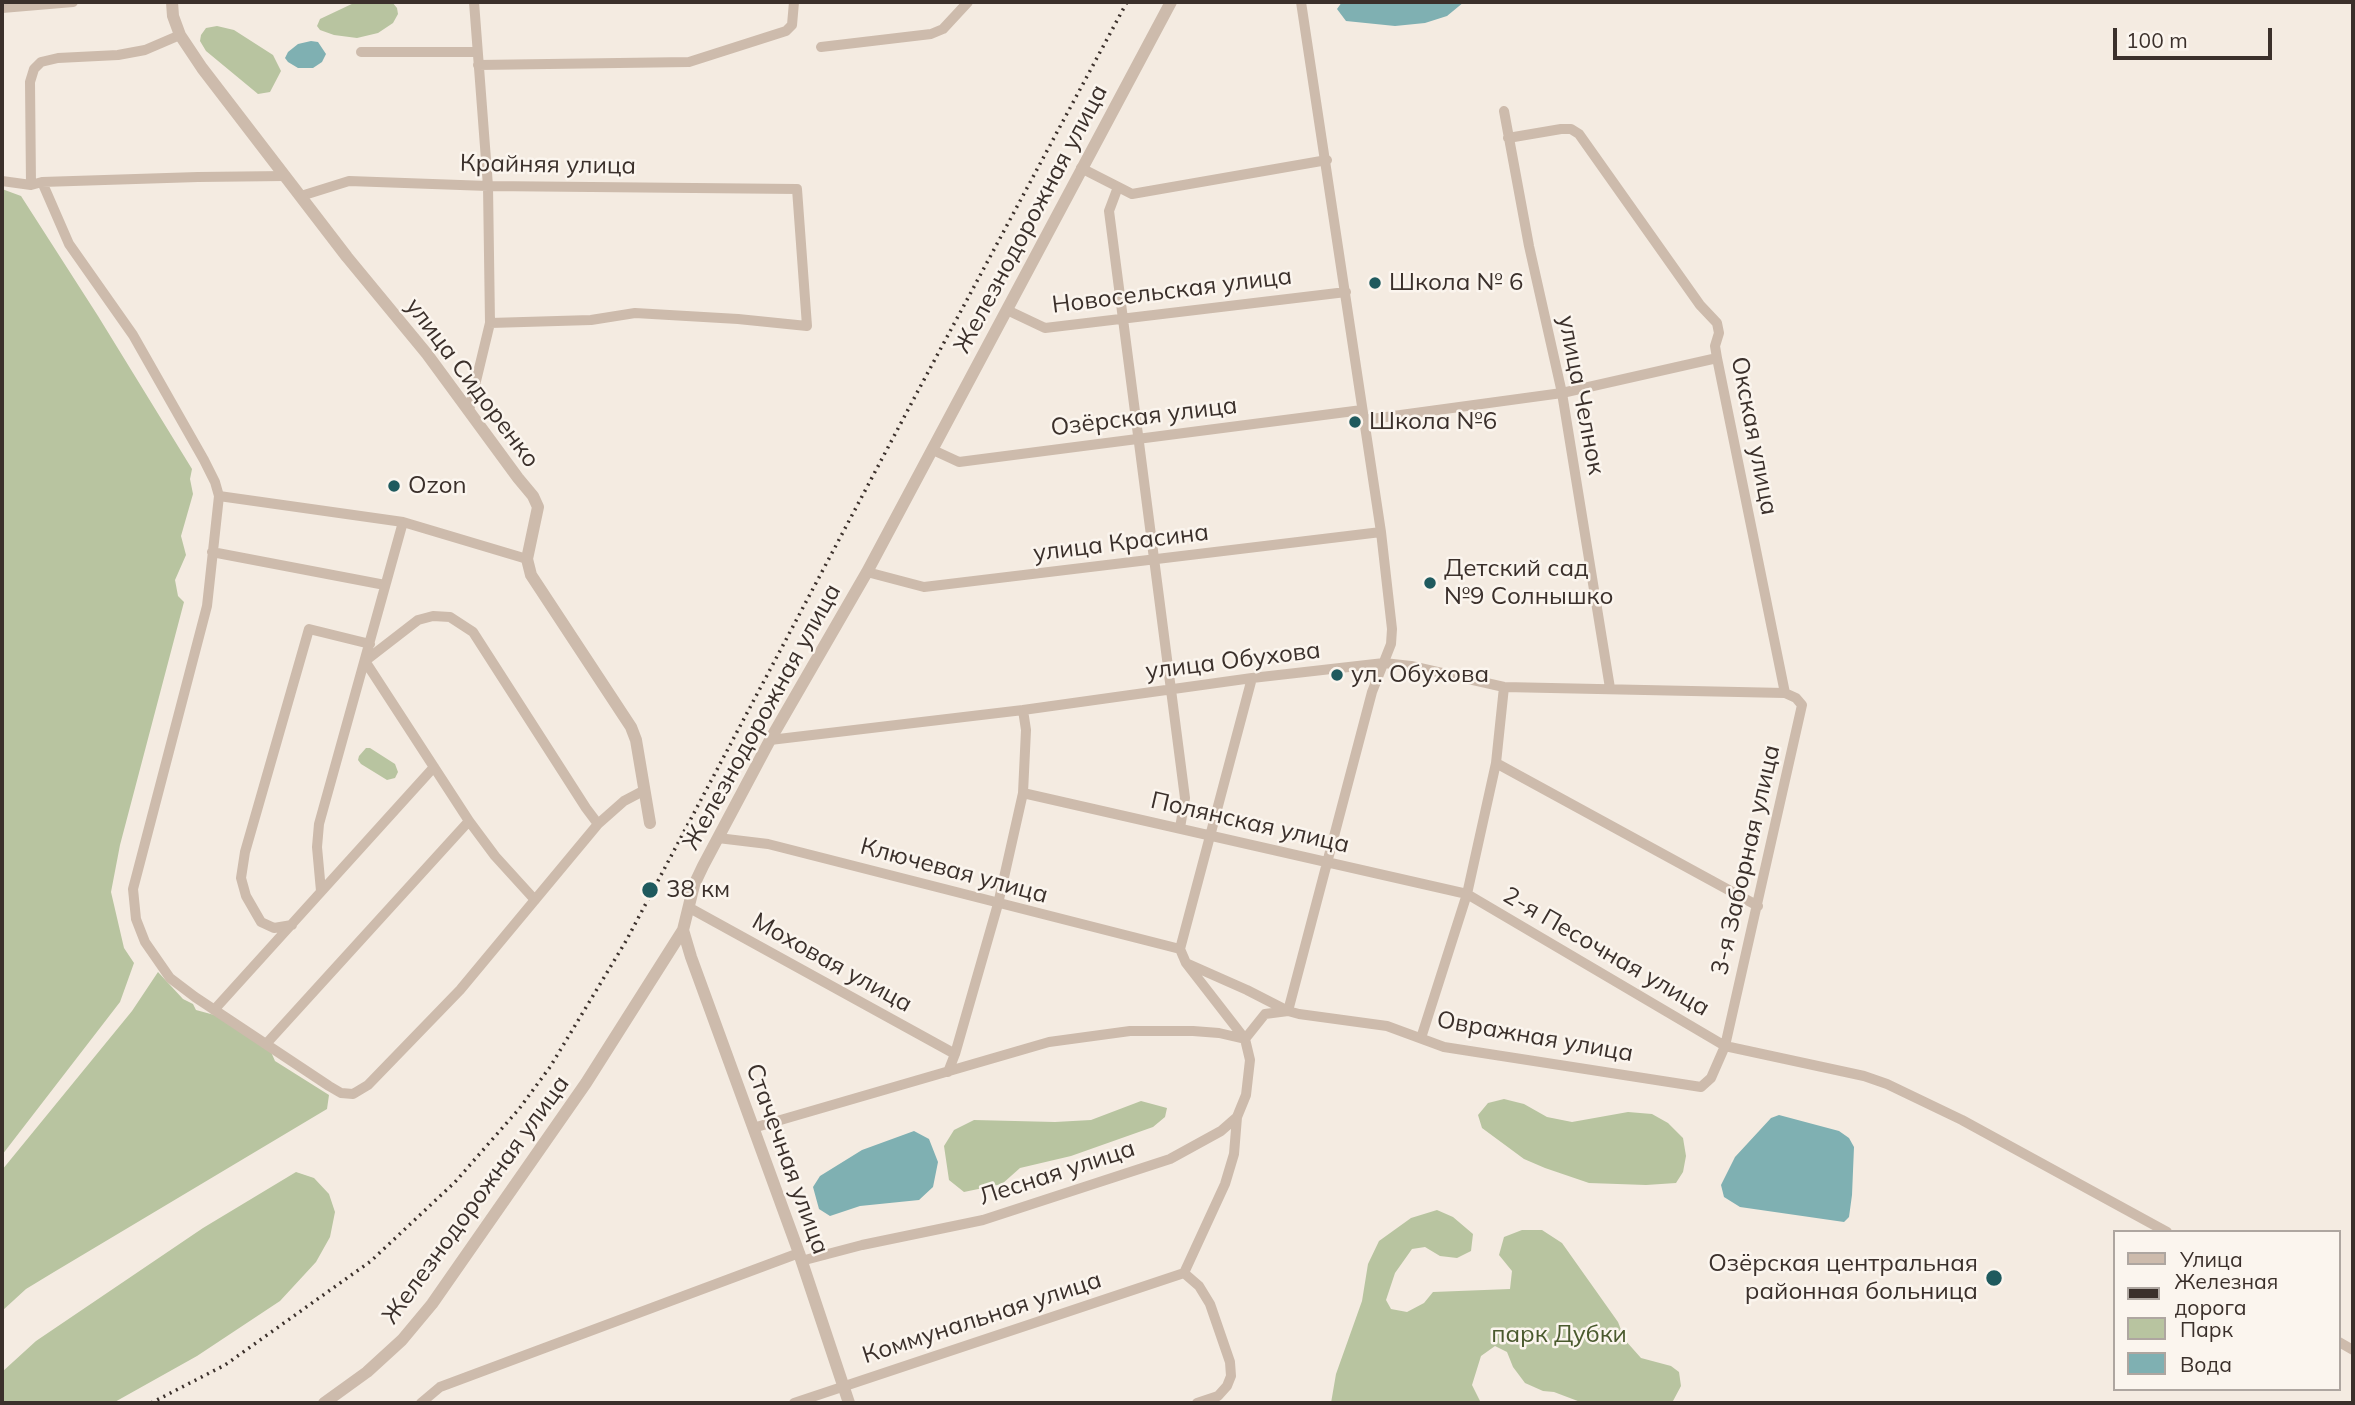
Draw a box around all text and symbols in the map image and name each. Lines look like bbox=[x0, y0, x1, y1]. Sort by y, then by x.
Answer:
scale bar bbox=[2117, 14, 2276, 58]
text: 100 m bbox=[2126, 27, 2188, 53]
street label: Железнодорожная улица bbox=[948, 80, 1114, 358]
street label: Крайняя улица bbox=[460, 149, 636, 181]
street label: Новосельская улица bbox=[1050, 262, 1294, 320]
place label: Школа № 6 bbox=[1389, 269, 1523, 297]
marker: Школа № 6 bbox=[1367, 275, 1383, 291]
street label: улица Сидоренко bbox=[399, 293, 545, 473]
street label: улица Челнок bbox=[1551, 313, 1611, 477]
street label: Окская улица bbox=[1725, 354, 1783, 518]
street label: Озёрская улица bbox=[1049, 391, 1239, 443]
place label: Школа №6 bbox=[1369, 408, 1497, 436]
marker: Школа №6 bbox=[1347, 414, 1363, 430]
place label: Ozon bbox=[408, 472, 467, 500]
marker: Ozon bbox=[386, 478, 402, 494]
street label: улица Красина bbox=[1032, 518, 1210, 568]
place label: Детский сад №9 Солнышко bbox=[1444, 555, 1613, 611]
marker: Детский сад №9 Солнышко bbox=[1422, 575, 1438, 591]
street label: Железнодорожная улица bbox=[677, 579, 847, 855]
street label: улица Обухова bbox=[1144, 636, 1322, 686]
place label: ул. Обухова bbox=[1351, 661, 1489, 689]
marker: ул. Обухова bbox=[1329, 667, 1345, 683]
street label: 3-я Заборная улица bbox=[1705, 742, 1787, 978]
street label: Полянская улица bbox=[1148, 786, 1352, 860]
street label: Ключевая улица bbox=[857, 832, 1051, 910]
place label: 38 км bbox=[666, 876, 730, 904]
marker: 38 км bbox=[640, 880, 660, 900]
street label: 2-я Песочная улица bbox=[1498, 881, 1714, 1023]
street label: Моховая улица bbox=[747, 907, 917, 1019]
street label: Овражная улица bbox=[1435, 1006, 1635, 1068]
street label: Стачечная улица bbox=[739, 1060, 835, 1258]
street label: Железнодорожная улица bbox=[376, 1070, 576, 1330]
street label: Лесная улица bbox=[975, 1134, 1139, 1212]
legend bbox=[2114, 1230, 2341, 1391]
text: Улица bbox=[2180, 1246, 2243, 1272]
place label: Озёрская центральная районная больница bbox=[1708, 1250, 1978, 1306]
street label: Коммунальная улица bbox=[859, 1266, 1105, 1370]
marker: Озёрская центральная районная больница bbox=[1984, 1268, 2004, 1288]
text: Железная дорога bbox=[2174, 1268, 2278, 1320]
text: Парк bbox=[2180, 1316, 2233, 1342]
park label: парк Дубки bbox=[1491, 1321, 1627, 1349]
text: Вода bbox=[2180, 1351, 2232, 1377]

